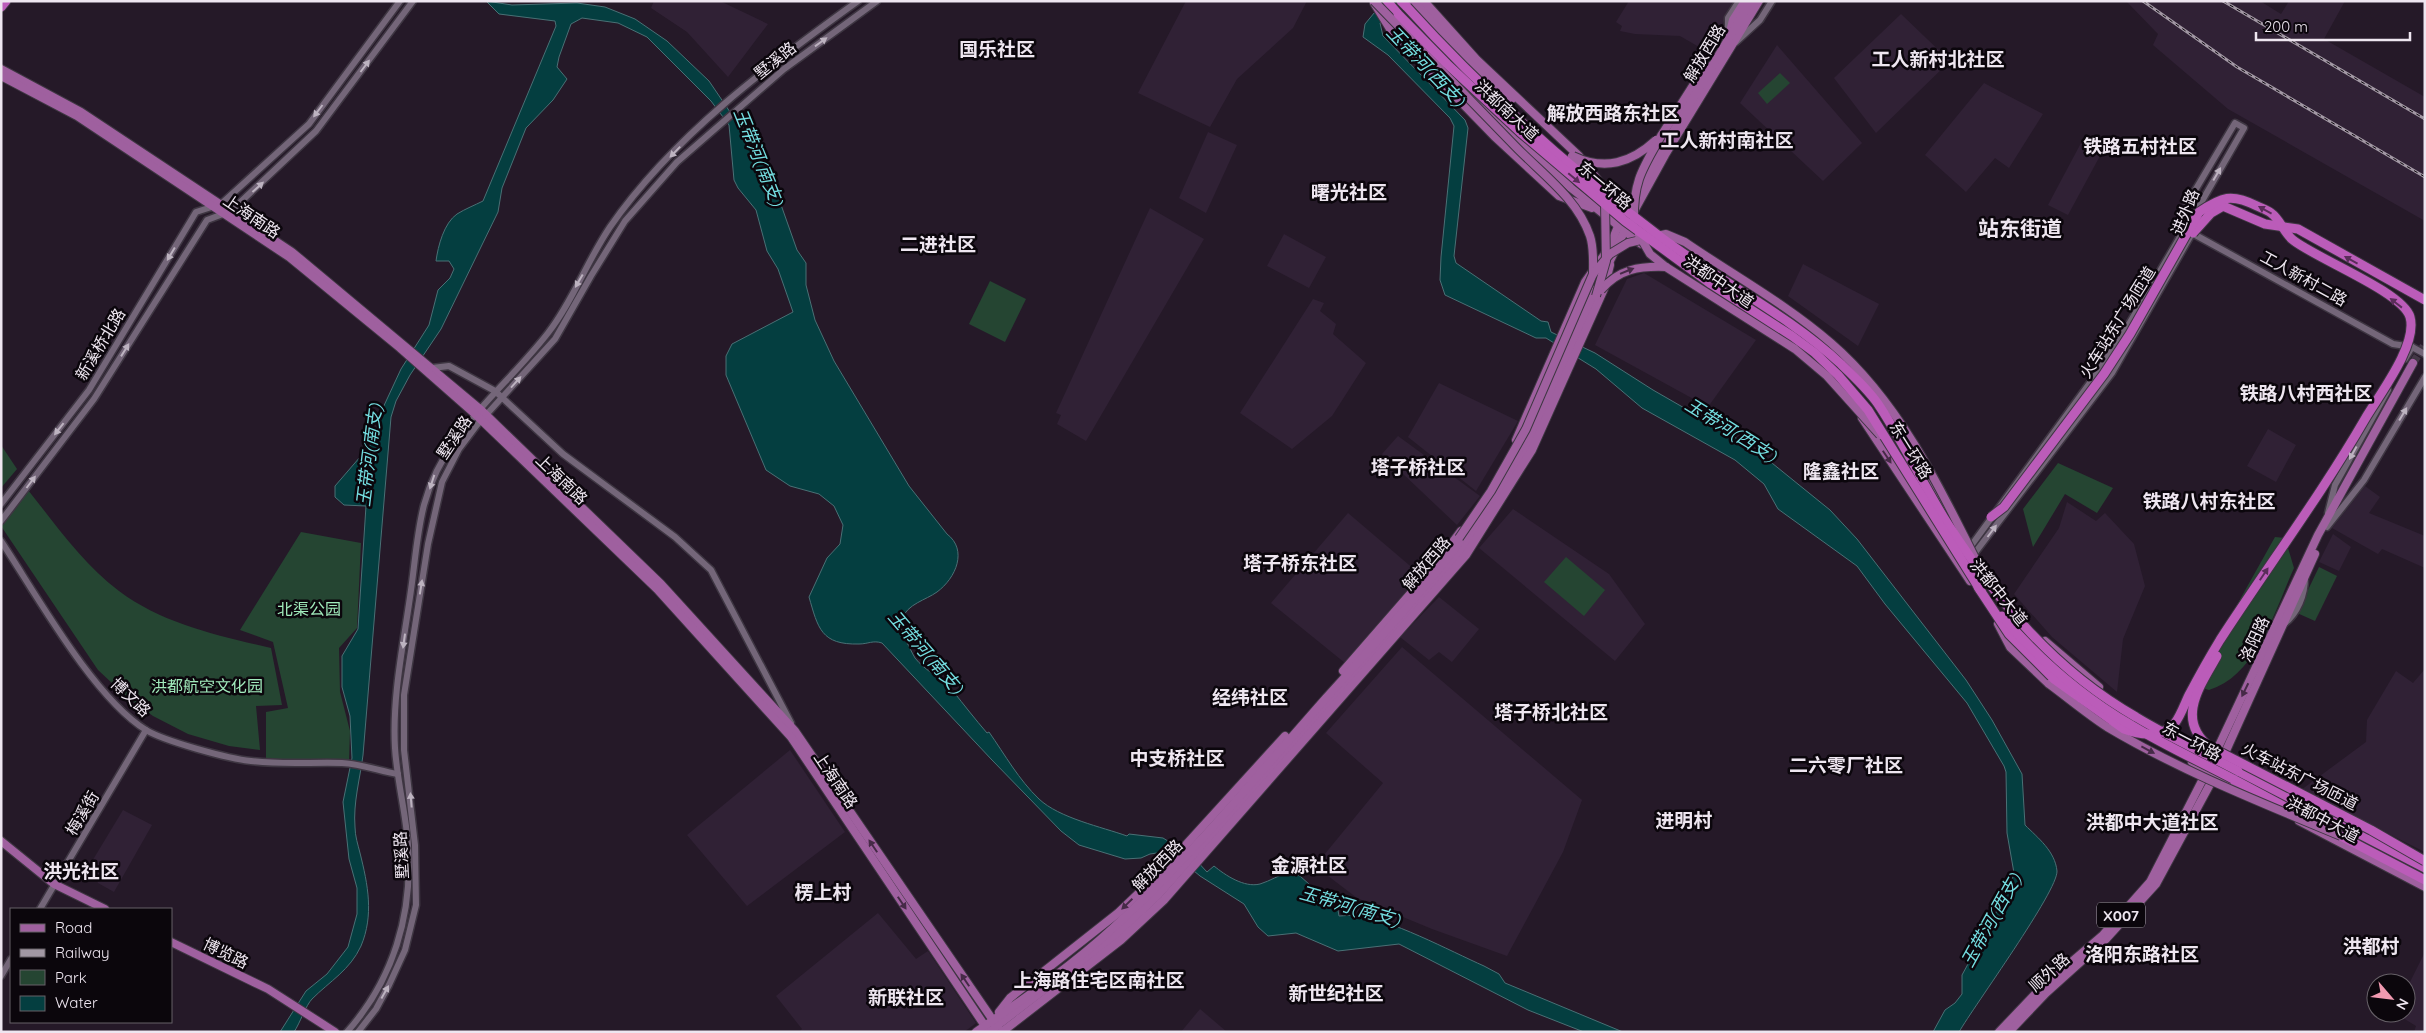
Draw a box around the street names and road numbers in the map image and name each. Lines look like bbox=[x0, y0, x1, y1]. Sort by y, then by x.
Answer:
street label: 解放西路 bbox=[1679, 20, 1729, 86]
street label: 墅溪路 bbox=[750, 37, 800, 83]
street label: 洪都南大道 bbox=[1471, 75, 1543, 145]
street label: 东一环路 bbox=[1574, 157, 1636, 213]
street label: 进外路 bbox=[2167, 186, 2203, 238]
street label: 上海南路 bbox=[220, 190, 284, 242]
street label: 工人新村二路 bbox=[2257, 246, 2351, 310]
street label: 洪都中大道 bbox=[1680, 250, 1758, 312]
street label: 火车站东广场匝道 bbox=[2075, 262, 2159, 382]
street label: 新溪桥北路 bbox=[71, 305, 129, 383]
street label: 墅溪路 bbox=[432, 412, 476, 462]
street label: 东一环路 bbox=[1886, 418, 1936, 482]
street label: 上海南路 bbox=[532, 450, 592, 508]
street label: 解放西路 bbox=[1398, 532, 1454, 594]
street label: 洪都中大道 bbox=[1966, 555, 2032, 629]
street label: 洛阳路 bbox=[2235, 613, 2273, 665]
street label: 博文路 bbox=[107, 673, 155, 721]
street label: 东一环路 bbox=[2159, 717, 2225, 765]
street label: 火车站东广场匝道 bbox=[2238, 738, 2362, 814]
street label: 上海南路 bbox=[810, 748, 862, 812]
street label: 梅溪街 bbox=[61, 787, 103, 839]
street label: 洪都中大道 bbox=[2283, 791, 2363, 847]
street label: 墅溪路 bbox=[390, 831, 412, 879]
street label: 解放西路 bbox=[1128, 835, 1186, 895]
road number: X007 bbox=[2097, 902, 2145, 928]
street label: 博览路 bbox=[200, 933, 252, 973]
street label: 顺外路 bbox=[2024, 949, 2074, 995]

